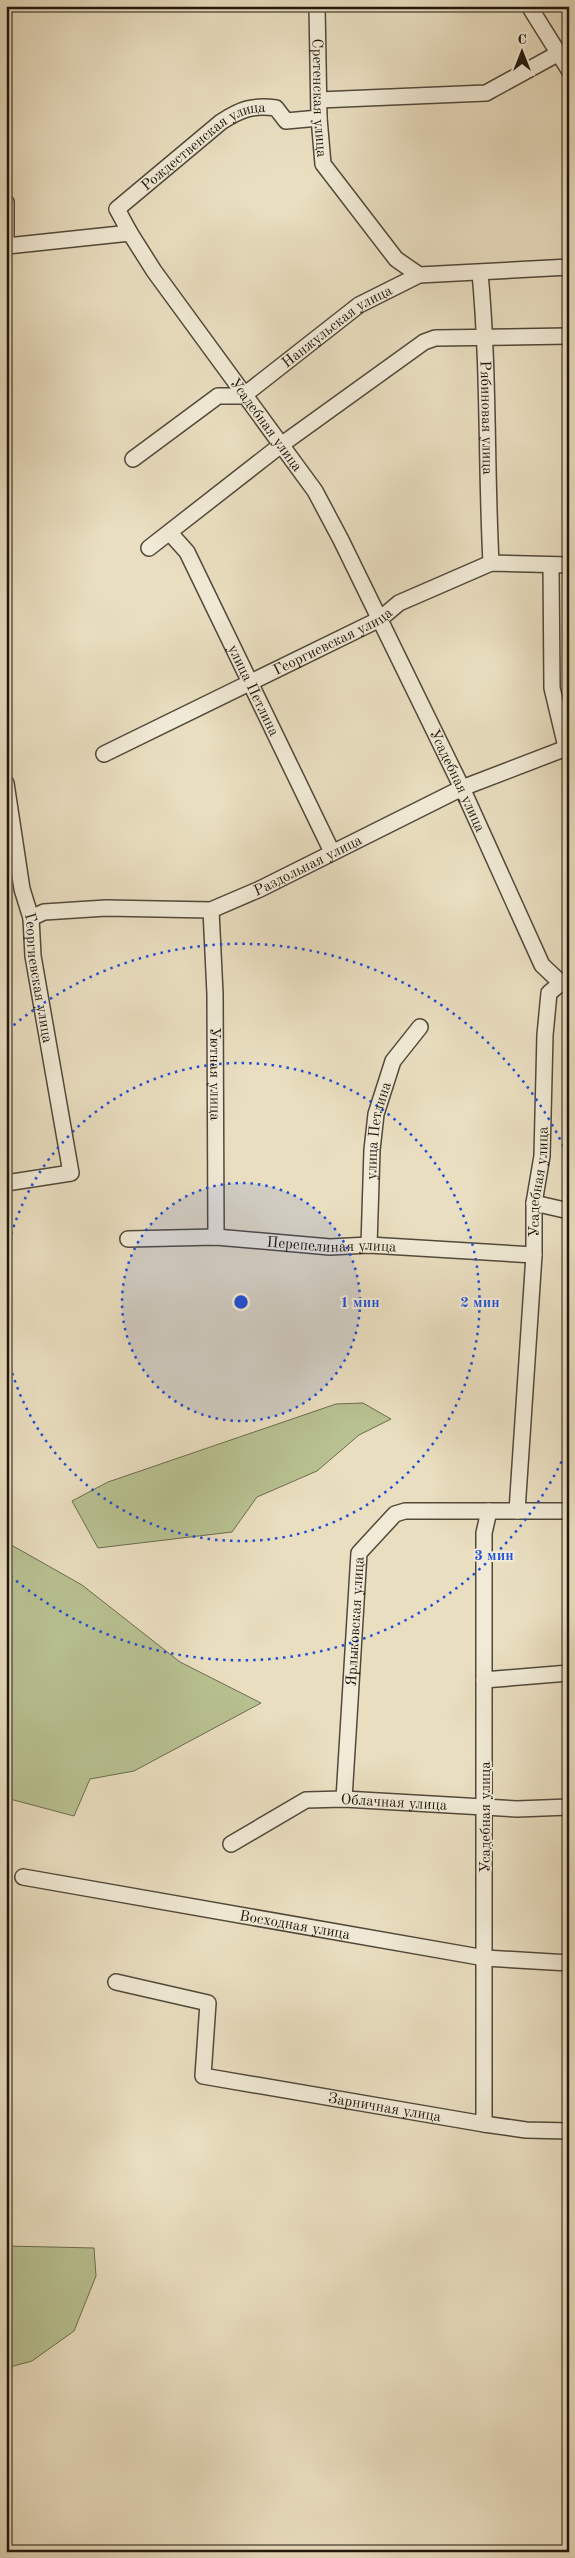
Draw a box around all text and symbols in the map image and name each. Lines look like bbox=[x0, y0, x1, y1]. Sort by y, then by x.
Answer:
north arrow bbox=[498, 28, 548, 78]
text: С bbox=[517, 33, 527, 47]
street label: Сретенская улица bbox=[309, 38, 328, 159]
street label: Рождественская улица bbox=[139, 101, 266, 194]
street label: Нанжульская улица bbox=[280, 283, 395, 371]
street label: Рябиновая улица bbox=[476, 360, 494, 476]
street label: Усадебная улица bbox=[226, 376, 305, 475]
street label: Георгиевская улица bbox=[271, 605, 397, 679]
street label: улица Петлина bbox=[224, 643, 281, 739]
street label: Усадебная улица bbox=[426, 728, 487, 835]
street label: Раздольная улица bbox=[252, 833, 365, 900]
street label: Георгиевская улица bbox=[21, 911, 54, 1045]
street label: Уютная улица bbox=[206, 1027, 222, 1121]
street label: улица Петлина bbox=[365, 1080, 395, 1180]
street label: Усадебная улица bbox=[528, 1126, 552, 1237]
street label: Перепелиная улица bbox=[266, 1235, 398, 1256]
centre of rings bbox=[232, 1293, 250, 1311]
text: 1 мин bbox=[340, 1296, 380, 1311]
text: 2 мин bbox=[460, 1296, 500, 1311]
text: 3 мин bbox=[474, 1549, 514, 1564]
street label: Ярлыковская улица bbox=[345, 1556, 368, 1687]
street label: Усадебная улица bbox=[479, 1761, 494, 1873]
street label: Облачная улица bbox=[340, 1793, 448, 1814]
street label: Восходная улица bbox=[238, 1909, 352, 1943]
street label: Зарничная улица bbox=[327, 2092, 443, 2126]

